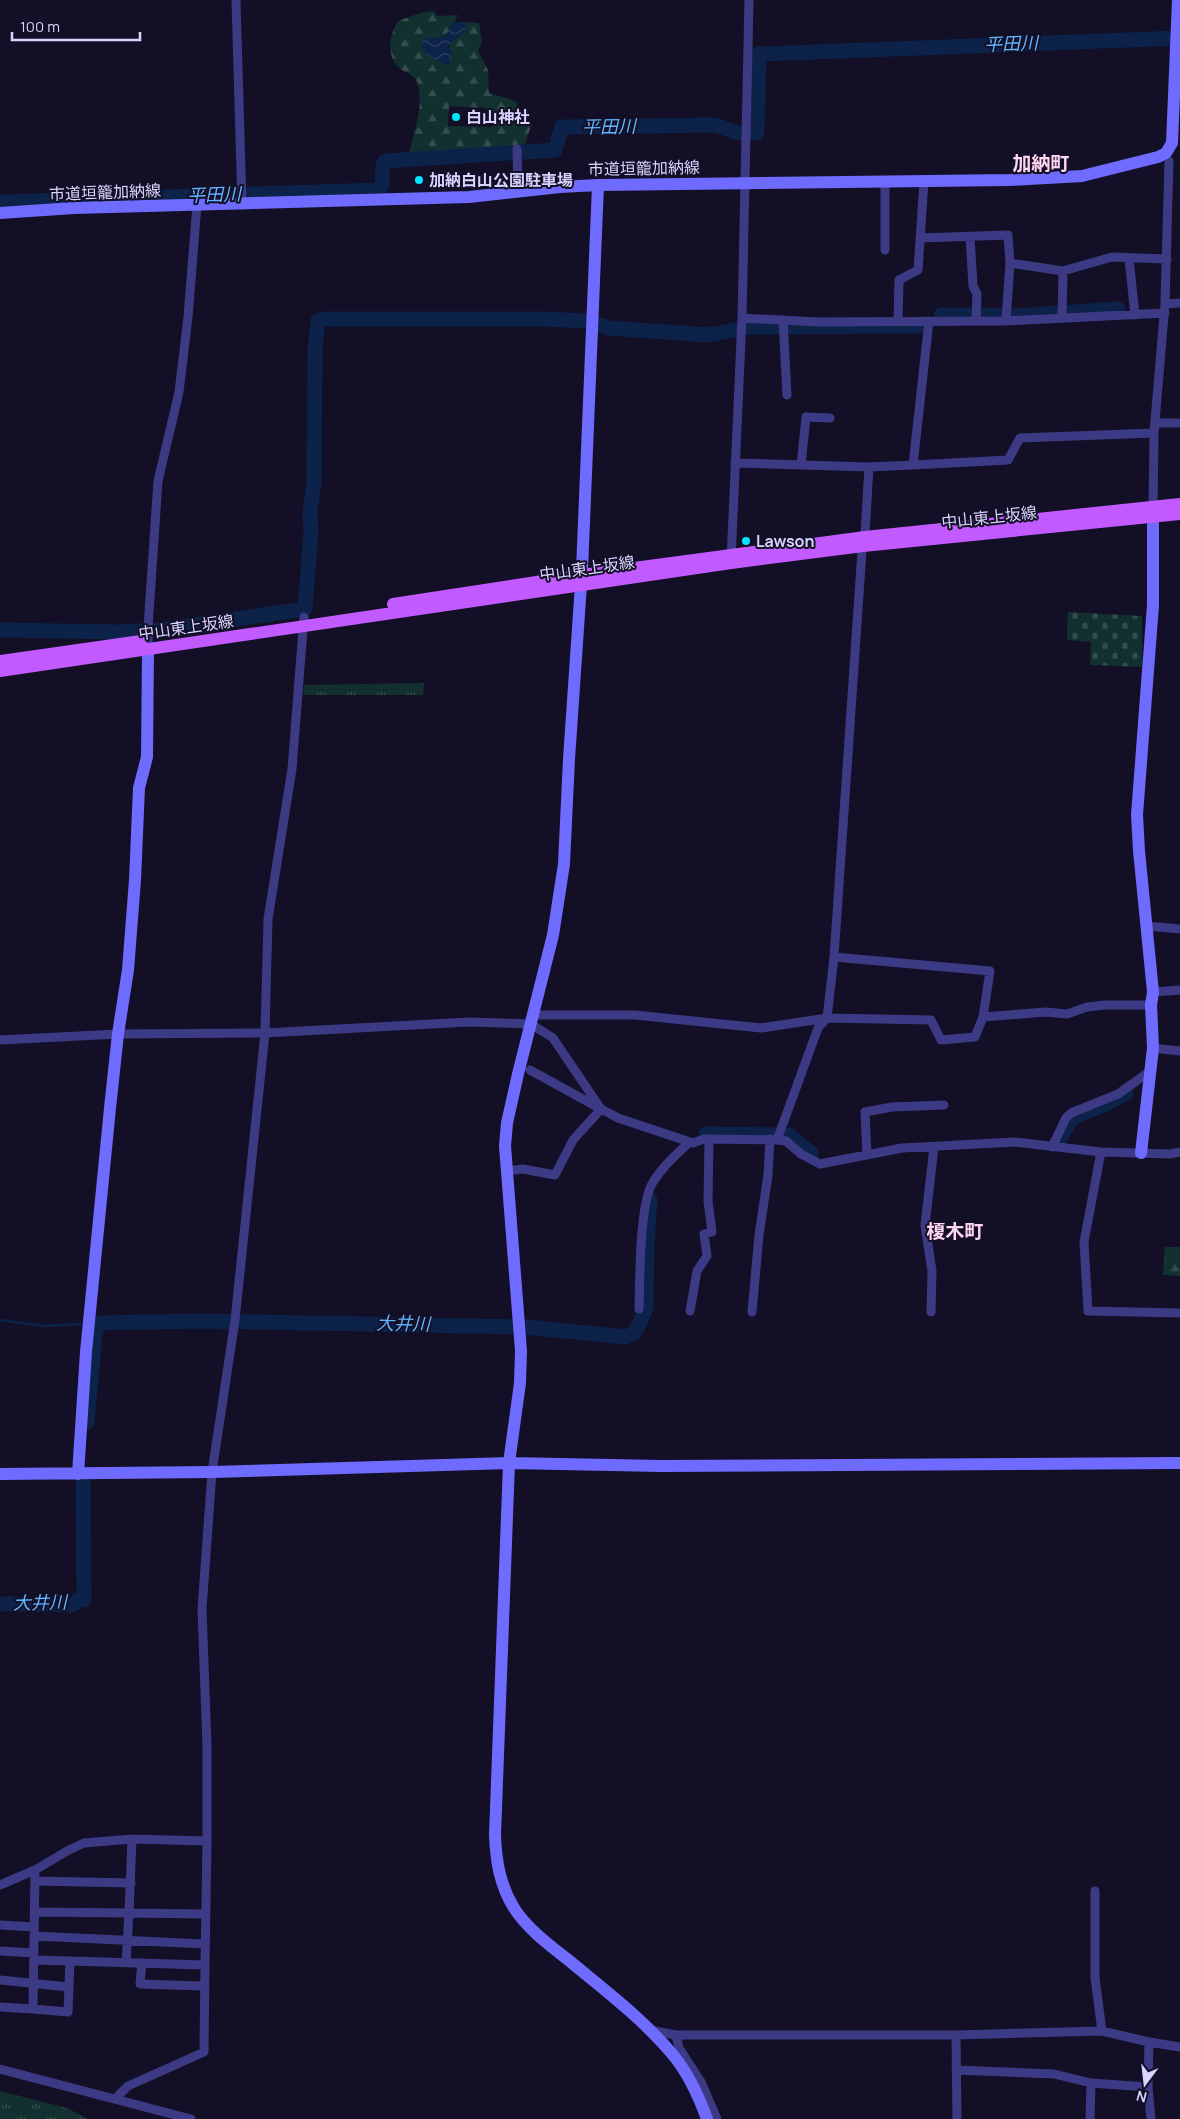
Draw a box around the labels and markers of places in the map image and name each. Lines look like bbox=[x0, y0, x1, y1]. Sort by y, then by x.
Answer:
place label: 白山神社 bbox=[466, 106, 530, 128]
marker: 白山神社 bbox=[450, 111, 462, 123]
place label: 加納白山公園駐車場 bbox=[429, 169, 573, 191]
marker: 加納白山公園駐車場 bbox=[413, 174, 425, 186]
place label: Lawson bbox=[756, 530, 815, 552]
marker: Lawson bbox=[740, 535, 752, 547]

